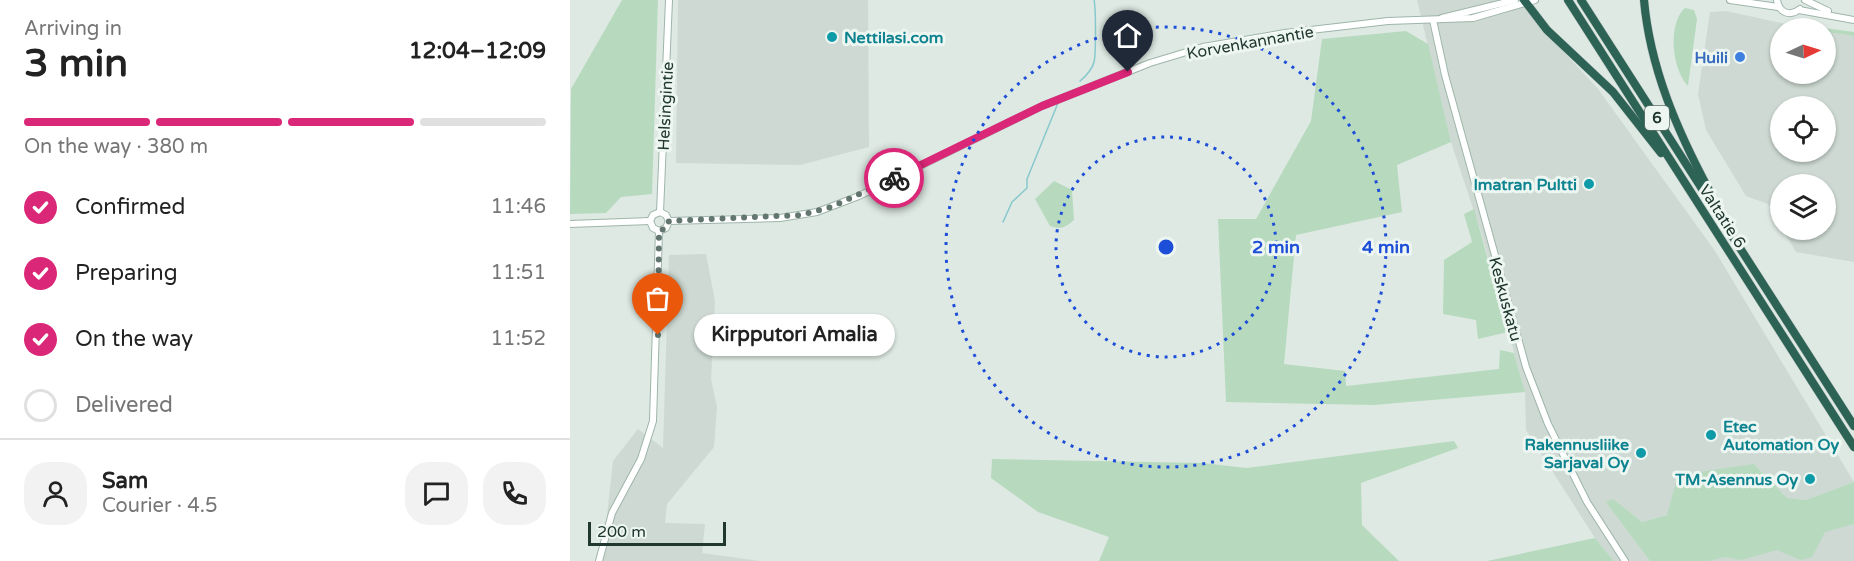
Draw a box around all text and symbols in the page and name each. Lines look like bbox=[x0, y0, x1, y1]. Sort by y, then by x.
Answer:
pin bbox=[1102, 10, 1153, 72]
text: Arriving in bbox=[24, 17, 122, 41]
north arrow bbox=[1770, 18, 1836, 84]
map controls bbox=[1770, 18, 1836, 240]
icon: home bbox=[1111, 19, 1144, 52]
street label: Korvenkannantie bbox=[1185, 22, 1315, 64]
place label: Nettilasi.com bbox=[844, 28, 943, 48]
marker: Nettilasi.com bbox=[825, 30, 839, 44]
text: 12:04–12:09 bbox=[409, 38, 546, 64]
text: 3 min bbox=[24, 40, 128, 87]
place label: Huili bbox=[1694, 48, 1728, 68]
marker: Huili bbox=[1733, 50, 1747, 64]
street label: Helsingintie bbox=[654, 61, 678, 151]
button: locate bbox=[1770, 96, 1836, 162]
road number: 6 bbox=[1645, 106, 1669, 130]
text: On the way · 380 m bbox=[24, 135, 208, 159]
courier bbox=[864, 148, 924, 208]
icon: bike bbox=[878, 162, 911, 195]
button: layers bbox=[1770, 174, 1836, 240]
place label: Imatran Pultti bbox=[1473, 175, 1577, 195]
marker: Imatran Pultti bbox=[1582, 177, 1596, 191]
street label: Valtatie 6 bbox=[1694, 181, 1750, 252]
icon: check bbox=[24, 191, 57, 224]
text: Confirmed bbox=[75, 194, 185, 220]
text: 11:46 bbox=[491, 195, 546, 219]
text: 2 min bbox=[1252, 236, 1300, 258]
text: 4 min bbox=[1362, 236, 1410, 258]
centre of rings bbox=[1156, 237, 1176, 257]
street label: Keskuskatu bbox=[1484, 255, 1526, 344]
icon: check bbox=[24, 257, 57, 290]
text: Preparing bbox=[75, 260, 178, 286]
text: 11:51 bbox=[491, 261, 546, 285]
pin bbox=[632, 273, 683, 335]
icon: bag bbox=[641, 282, 674, 315]
callout: Kirpputori Amalia bbox=[694, 314, 895, 356]
icon: check bbox=[24, 323, 57, 356]
text: Kirpputori Amalia bbox=[711, 323, 878, 347]
text: On the way bbox=[75, 326, 193, 352]
text: 11:52 bbox=[491, 327, 546, 351]
text: Delivered bbox=[75, 392, 173, 418]
place label: Etec Automation Oy bbox=[1723, 417, 1839, 455]
marker: Etec Automation Oy bbox=[1704, 428, 1718, 442]
place label: Rakennusliike Sarjaval Oy bbox=[1525, 435, 1629, 473]
marker: Rakennusliike Sarjaval Oy bbox=[1634, 446, 1648, 460]
button: person bbox=[24, 462, 87, 525]
button: chat bbox=[405, 462, 468, 525]
button: phone bbox=[483, 462, 546, 525]
text: Sam bbox=[102, 468, 148, 494]
place label: TM-Asennus Oy bbox=[1674, 470, 1798, 490]
marker: TM-Asennus Oy bbox=[1803, 472, 1817, 486]
text: Courier · 4.5 bbox=[102, 494, 217, 518]
scale bar bbox=[588, 519, 726, 546]
text: 200 m bbox=[597, 522, 646, 542]

